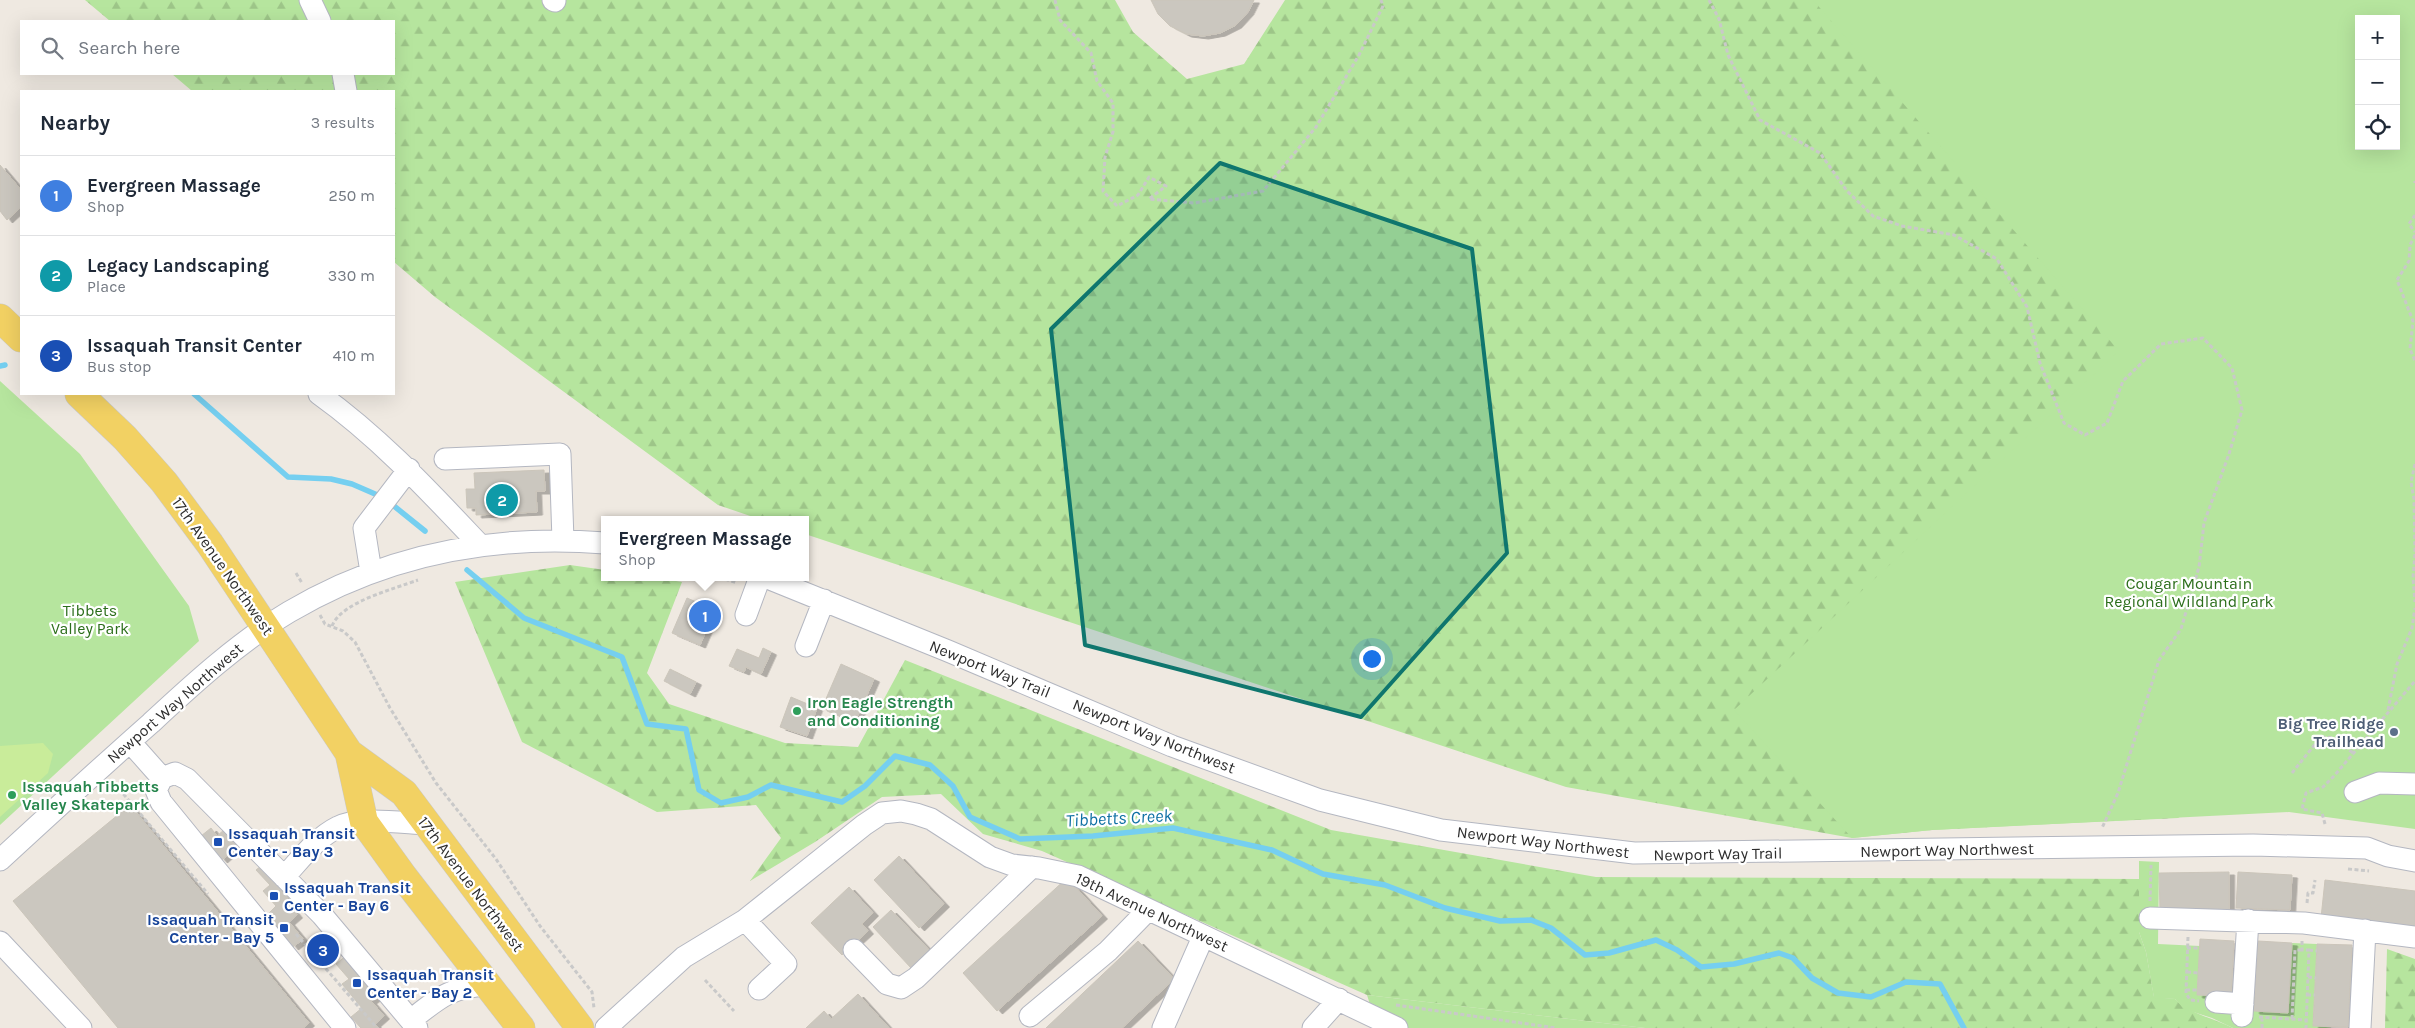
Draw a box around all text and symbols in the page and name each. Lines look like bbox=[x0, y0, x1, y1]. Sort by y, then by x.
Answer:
map controls bbox=[2355, 15, 2400, 150]
button: + bbox=[2355, 15, 2400, 60]
search box bbox=[20, 20, 395, 75]
icon: search bbox=[38, 34, 66, 62]
text: Search here bbox=[78, 37, 180, 59]
button: − bbox=[2355, 60, 2400, 105]
button: locate bbox=[2355, 105, 2400, 150]
text: Nearby bbox=[40, 111, 110, 135]
text: 3 results bbox=[311, 113, 375, 132]
text: Evergreen Massage bbox=[87, 175, 261, 197]
text: 1 bbox=[53, 186, 59, 205]
text: 250 m bbox=[328, 186, 375, 205]
text: Shop bbox=[87, 197, 124, 216]
text: Legacy Landscaping bbox=[87, 255, 269, 277]
text: 2 bbox=[51, 266, 61, 285]
text: 330 m bbox=[328, 266, 375, 285]
text: Place bbox=[87, 277, 126, 296]
text: Issaquah Transit Center bbox=[87, 335, 302, 357]
text: 3 bbox=[51, 346, 61, 365]
text: 410 m bbox=[333, 346, 375, 365]
text: Bus stop bbox=[87, 357, 151, 376]
pin: 2 bbox=[486, 481, 518, 519]
street label: 17th Avenue Northwest bbox=[168, 493, 278, 639]
popup bbox=[601, 516, 809, 581]
text: Evergreen Massage bbox=[618, 528, 792, 550]
text: Shop bbox=[618, 550, 656, 569]
park label: Cougar Mountain Regional Wildland Park bbox=[2104, 574, 2274, 611]
pin: 1 bbox=[689, 597, 721, 635]
park label: Tibbets Valley Park bbox=[51, 601, 129, 638]
street label: Newport Way Trail bbox=[927, 636, 1053, 702]
street label: Newport Way Northwest bbox=[103, 639, 247, 767]
your location bbox=[1359, 646, 1385, 672]
place label: Iron Eagle Strength and Conditioning bbox=[807, 693, 954, 730]
street label: Newport Way Northwest bbox=[1070, 695, 1238, 777]
marker: Iron Eagle Strength and Conditioning bbox=[791, 705, 803, 717]
place label: Big Tree Ridge Trailhead bbox=[2277, 714, 2384, 751]
marker: Big Tree Ridge Trailhead bbox=[2388, 726, 2400, 738]
place label: Issaquah Tibbetts Valley Skatepark bbox=[22, 777, 159, 814]
marker: Issaquah Tibbetts Valley Skatepark bbox=[6, 789, 18, 801]
water label: Tibbetts Creek bbox=[1065, 804, 1174, 832]
street label: 17th Avenue Northwest bbox=[414, 813, 528, 955]
street label: Newport Way Northwest bbox=[1456, 822, 1630, 862]
place label: Issaquah Transit Center - Bay 3 bbox=[228, 824, 355, 861]
marker: Issaquah Transit Center - Bay 3 bbox=[212, 836, 224, 848]
street label: Newport Way Northwest bbox=[1860, 839, 2034, 861]
street label: Newport Way Trail bbox=[1653, 843, 1783, 865]
street label: 19th Avenue Northwest bbox=[1073, 868, 1231, 956]
place label: Issaquah Transit Center - Bay 6 bbox=[284, 878, 411, 915]
marker: Issaquah Transit Center - Bay 6 bbox=[268, 890, 280, 902]
place label: Issaquah Transit Center - Bay 5 bbox=[147, 910, 274, 947]
marker: Issaquah Transit Center - Bay 5 bbox=[278, 922, 290, 934]
pin: 3 bbox=[307, 931, 339, 969]
place label: Issaquah Transit Center - Bay 2 bbox=[367, 965, 494, 1002]
marker: Issaquah Transit Center - Bay 2 bbox=[351, 977, 363, 989]

